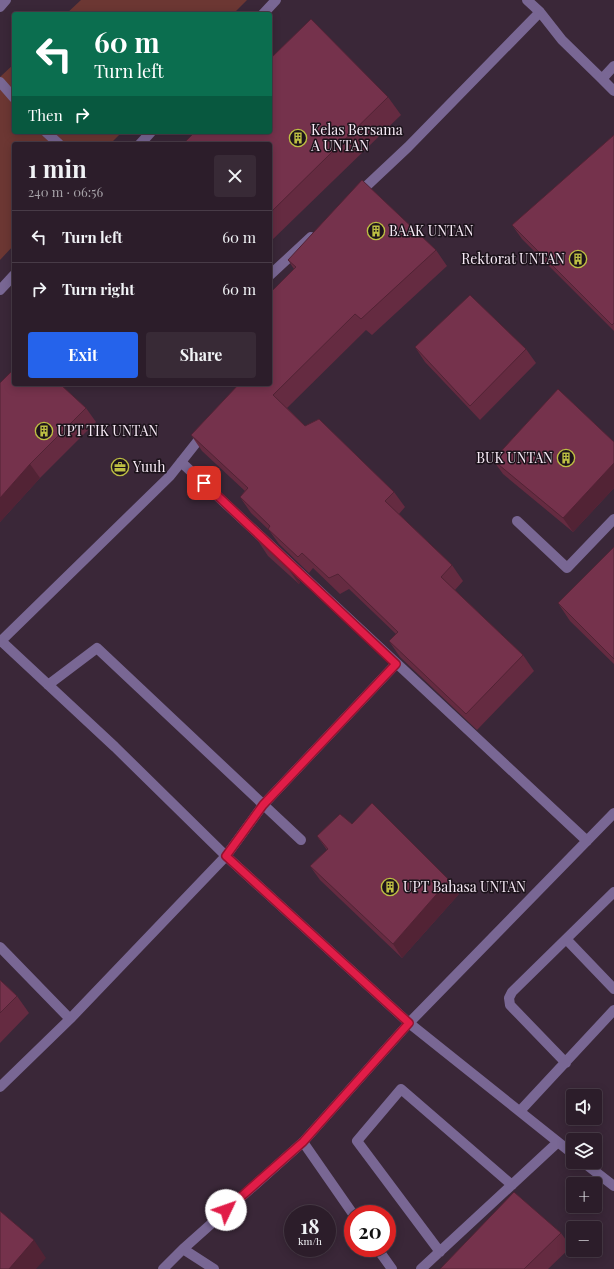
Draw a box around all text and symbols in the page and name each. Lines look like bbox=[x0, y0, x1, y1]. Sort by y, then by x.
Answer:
text: 60 m bbox=[94, 23, 160, 60]
icon: left bbox=[28, 28, 80, 80]
text: Turn left bbox=[94, 59, 164, 83]
icon: right bbox=[71, 104, 93, 126]
text: Then bbox=[28, 105, 63, 125]
place label: Kelas Bersama A UNTAN bbox=[310, 120, 403, 155]
building icon: Kelas Bersama A UNTAN bbox=[288, 128, 308, 148]
text: 1 min bbox=[28, 152, 87, 184]
button: close bbox=[214, 155, 256, 197]
text: 240 m · 06:56 bbox=[28, 183, 103, 200]
building icon: BAAK UNTAN bbox=[366, 221, 386, 241]
place label: BAAK UNTAN bbox=[389, 221, 474, 240]
icon: left bbox=[28, 226, 50, 248]
text: Turn left bbox=[62, 227, 123, 247]
text: 60 m bbox=[222, 227, 256, 247]
place label: Rektorat UNTAN bbox=[461, 249, 565, 268]
building icon: Rektorat UNTAN bbox=[568, 249, 588, 269]
icon: right bbox=[28, 278, 50, 300]
text: Turn right bbox=[62, 279, 135, 299]
text: 60 m bbox=[222, 279, 256, 299]
button: Exit bbox=[28, 332, 138, 378]
button: Share bbox=[146, 332, 256, 378]
building icon: UPT TIK UNTAN bbox=[34, 421, 54, 441]
place label: UPT TIK UNTAN bbox=[57, 421, 158, 440]
place label: BUK UNTAN bbox=[476, 448, 553, 467]
building icon: BUK UNTAN bbox=[556, 448, 576, 468]
office icon: Yuuh bbox=[110, 457, 130, 477]
place label: Yuuh bbox=[132, 457, 166, 476]
pin bbox=[187, 466, 221, 500]
icon: arrive bbox=[193, 472, 215, 494]
building icon: UPT Bahasa UNTAN bbox=[380, 877, 400, 897]
place label: UPT Bahasa UNTAN bbox=[403, 877, 526, 896]
map controls bbox=[566, 1089, 602, 1257]
button: sound bbox=[566, 1089, 602, 1125]
button: layers bbox=[566, 1133, 602, 1169]
button: + bbox=[566, 1177, 602, 1213]
position arrow bbox=[205, 1189, 247, 1231]
speed limit sign: 20 bbox=[344, 1205, 396, 1257]
text: 18 bbox=[301, 1212, 319, 1239]
button: − bbox=[566, 1221, 602, 1257]
text: km/h bbox=[298, 1234, 322, 1248]

